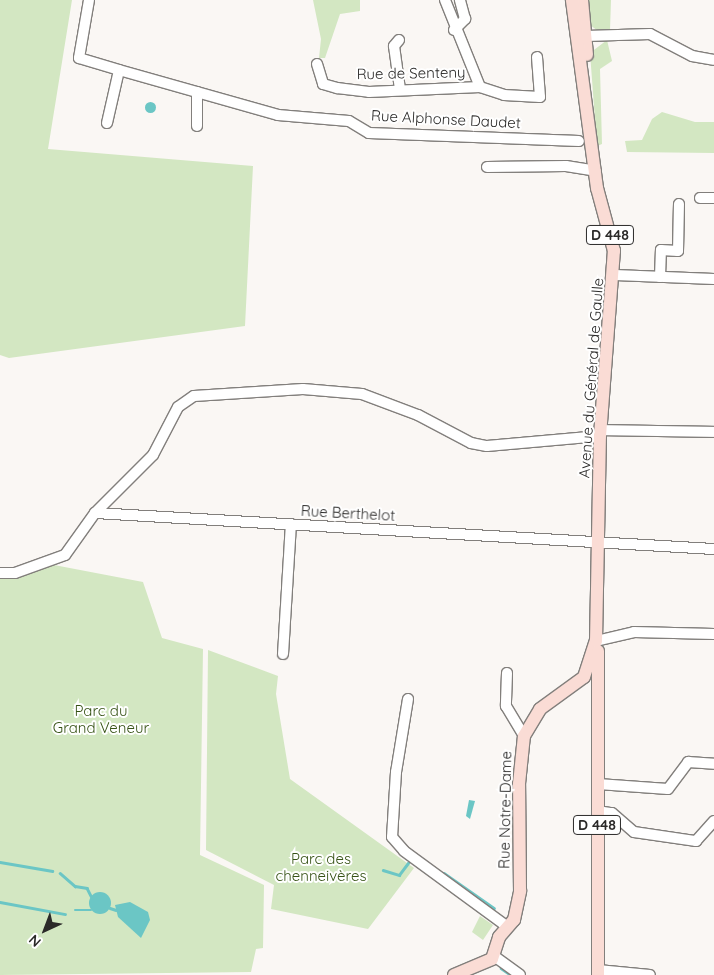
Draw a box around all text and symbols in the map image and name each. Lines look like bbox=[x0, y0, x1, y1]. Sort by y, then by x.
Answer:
street label: Rue de Senteny bbox=[356, 63, 466, 83]
street label: Rue Alphonse Daudet bbox=[371, 106, 521, 132]
road number: D 448 bbox=[585, 224, 635, 246]
street label: Avenue du Général de Gaulle bbox=[575, 277, 607, 479]
street label: Rue Berthelot bbox=[300, 502, 396, 524]
park label: Parc du Grand Veneur bbox=[53, 701, 149, 736]
street label: Rue Notre-Dame bbox=[495, 751, 515, 869]
road number: D 448 bbox=[572, 814, 622, 836]
park label: Parc des chenneivères bbox=[275, 849, 367, 884]
north arrow bbox=[20, 905, 70, 955]
text: N bbox=[25, 931, 45, 951]

